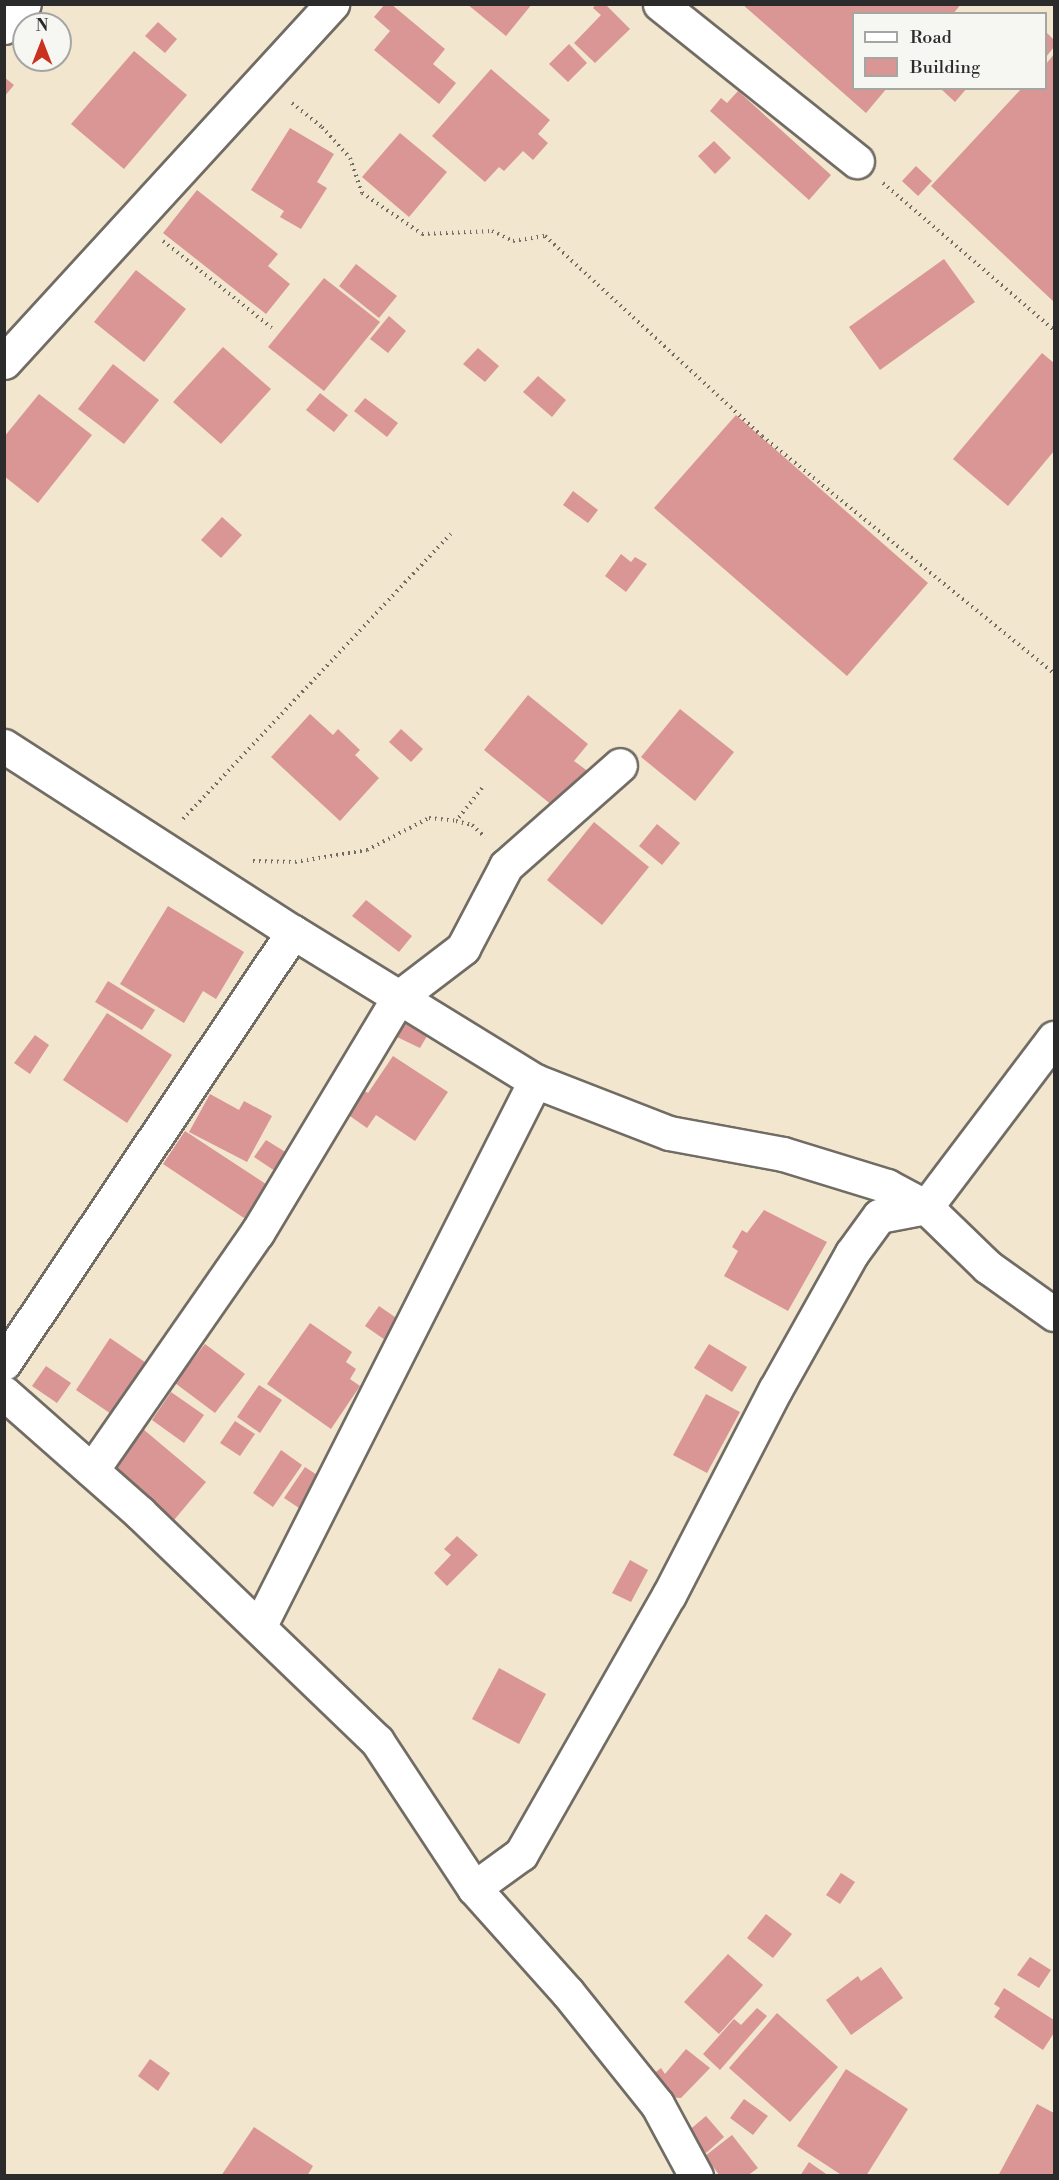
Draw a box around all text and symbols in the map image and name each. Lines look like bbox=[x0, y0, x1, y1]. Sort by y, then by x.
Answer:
north arrow bbox=[12, 12, 72, 72]
legend bbox=[852, 12, 1047, 90]
text: N bbox=[36, 16, 48, 36]
text: Road bbox=[910, 26, 952, 49]
text: Building bbox=[910, 56, 980, 79]

